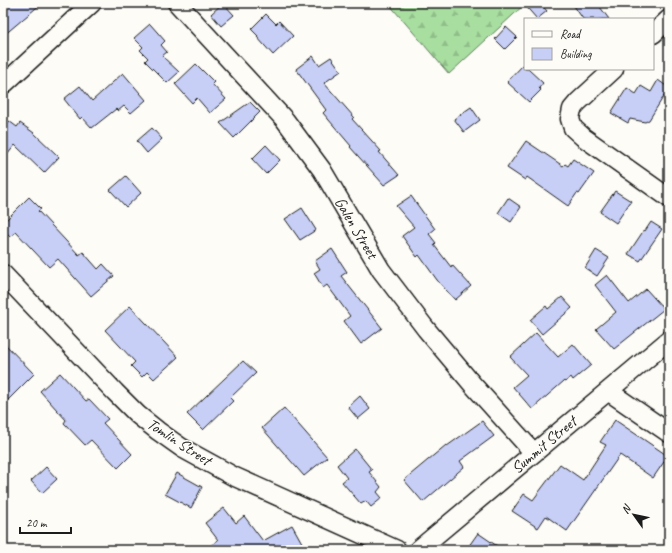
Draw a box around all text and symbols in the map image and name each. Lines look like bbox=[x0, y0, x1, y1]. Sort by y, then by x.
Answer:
legend bbox=[524, 18, 654, 70]
text: Road bbox=[560, 26, 582, 42]
text: Building bbox=[560, 46, 592, 62]
street label: Galen Street bbox=[330, 194, 383, 264]
street label: Summit Street bbox=[507, 410, 583, 478]
street label: Tomlin Street bbox=[143, 414, 217, 471]
north arrow bbox=[614, 495, 654, 535]
text: N bbox=[618, 501, 635, 516]
scale bar bbox=[20, 509, 71, 535]
text: 20 m bbox=[26, 515, 48, 531]

